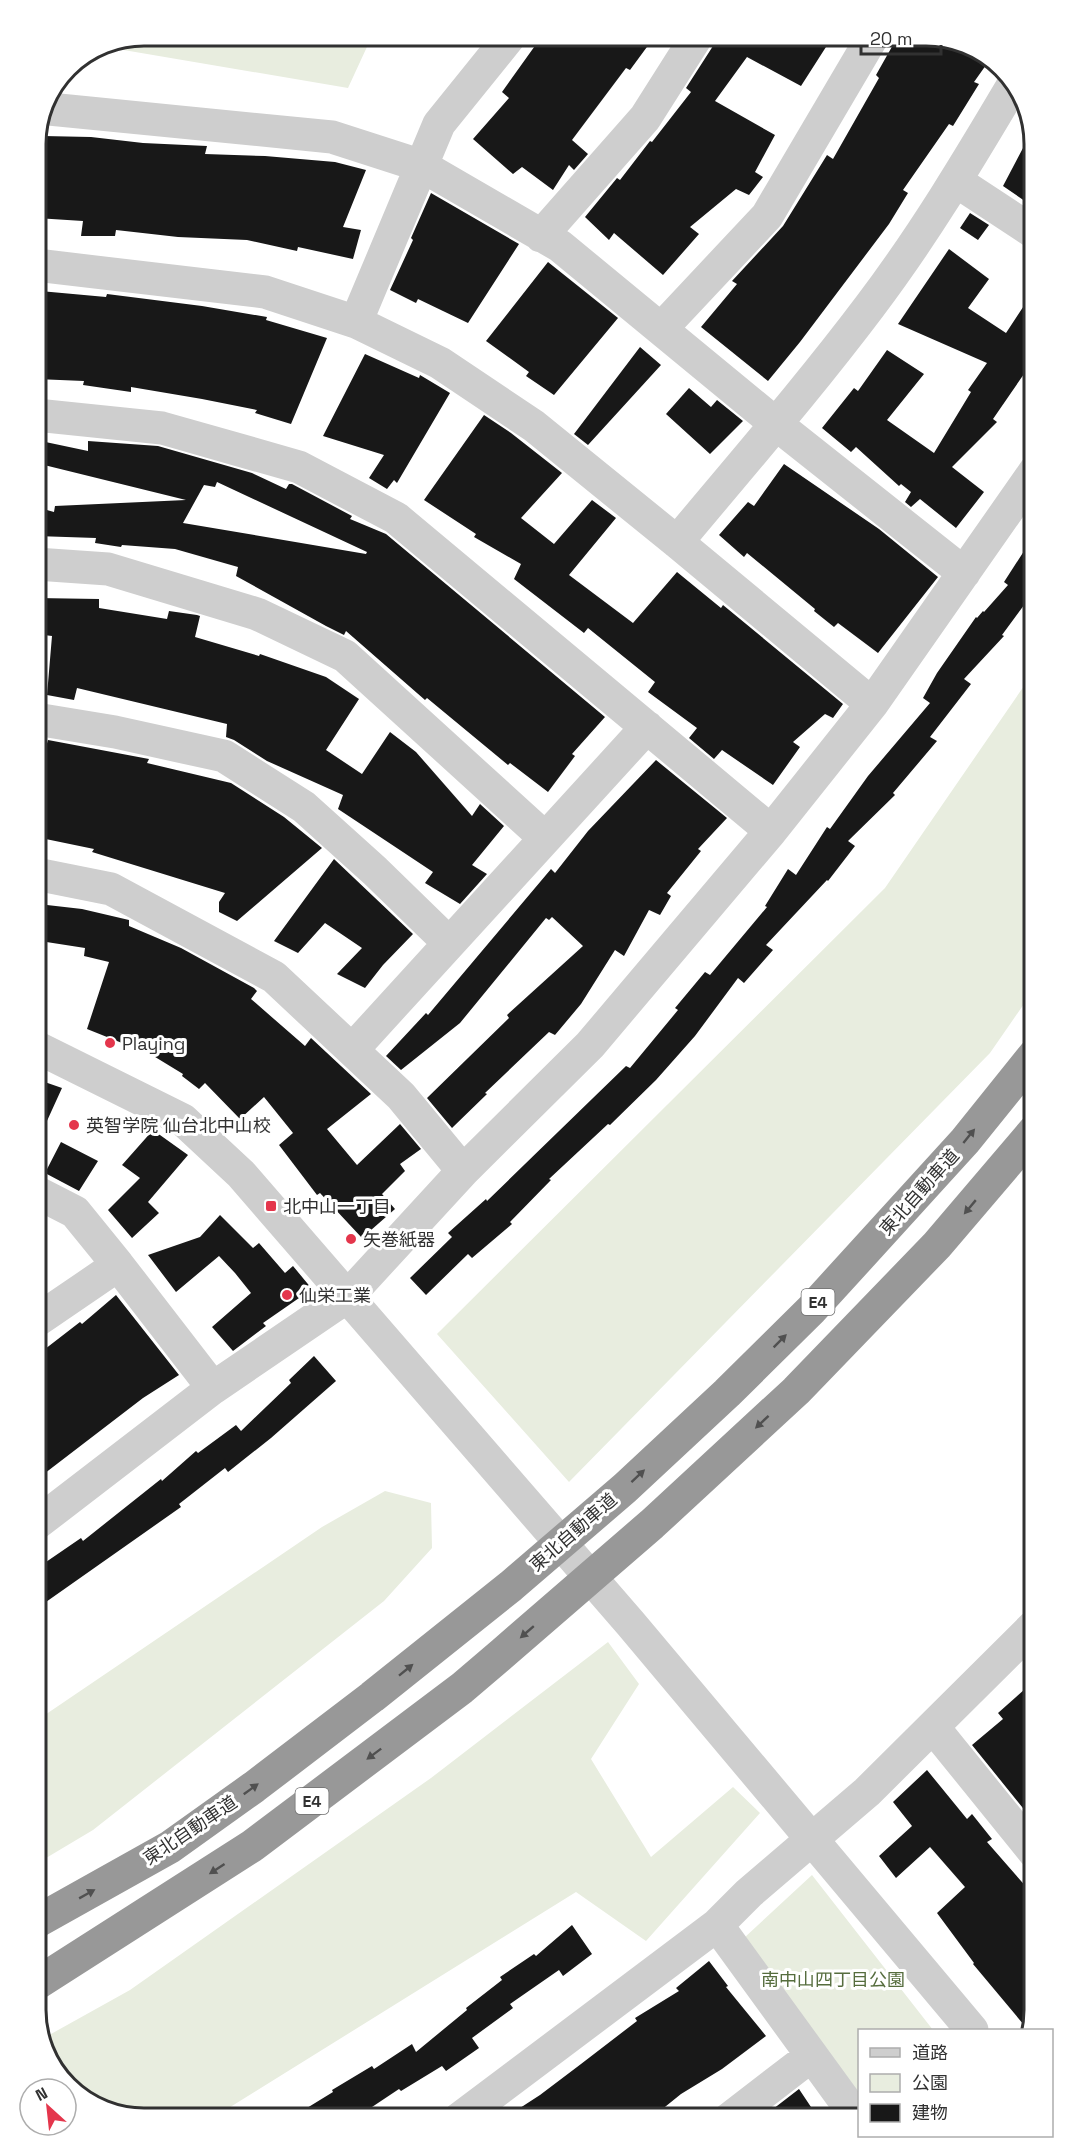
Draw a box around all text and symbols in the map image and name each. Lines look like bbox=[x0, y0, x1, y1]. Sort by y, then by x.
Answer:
scale bar bbox=[861, 18, 940, 56]
text: 20 m bbox=[870, 27, 913, 50]
place label: Playing bbox=[122, 1032, 185, 1055]
marker: Playing bbox=[103, 1036, 117, 1050]
place label: 英智学院 仙台北中山校 bbox=[86, 1114, 271, 1137]
marker: 英智学院 仙台北中山校 bbox=[67, 1118, 81, 1132]
one-way arrow bbox=[962, 1128, 975, 1144]
street label: 東北自動車道 bbox=[874, 1144, 964, 1240]
place label: 北中山一丁目 bbox=[283, 1195, 391, 1218]
marker: 北中山一丁目 bbox=[264, 1199, 278, 1213]
one-way arrow bbox=[964, 1199, 977, 1214]
place label: 矢巻紙器 bbox=[363, 1228, 435, 1251]
marker: 矢巻紙器 bbox=[344, 1232, 358, 1246]
place label: 仙栄工業 bbox=[299, 1284, 371, 1307]
marker: 仙栄工業 bbox=[280, 1288, 294, 1302]
road number: E4 bbox=[802, 1289, 834, 1315]
one-way arrow bbox=[772, 1335, 786, 1349]
one-way arrow bbox=[755, 1415, 769, 1429]
one-way arrow bbox=[631, 1469, 645, 1483]
street label: 東北自動車道 bbox=[525, 1488, 621, 1576]
one-way arrow bbox=[519, 1626, 535, 1639]
one-way arrow bbox=[398, 1664, 414, 1677]
one-way arrow bbox=[367, 1748, 383, 1760]
one-way arrow bbox=[243, 1783, 259, 1795]
road number: E4 bbox=[296, 1788, 328, 1814]
street label: 東北自動車道 bbox=[139, 1790, 241, 1870]
one-way arrow bbox=[209, 1863, 225, 1874]
one-way arrow bbox=[79, 1889, 96, 1899]
park label: 南中山四丁目公園 bbox=[761, 1968, 905, 1991]
legend bbox=[858, 2029, 1053, 2137]
text: 道路 bbox=[912, 2041, 948, 2064]
text: 公園 bbox=[912, 2071, 948, 2094]
north arrow bbox=[18, 2077, 78, 2137]
text: N bbox=[32, 2082, 51, 2106]
text: 建物 bbox=[912, 2101, 948, 2124]

